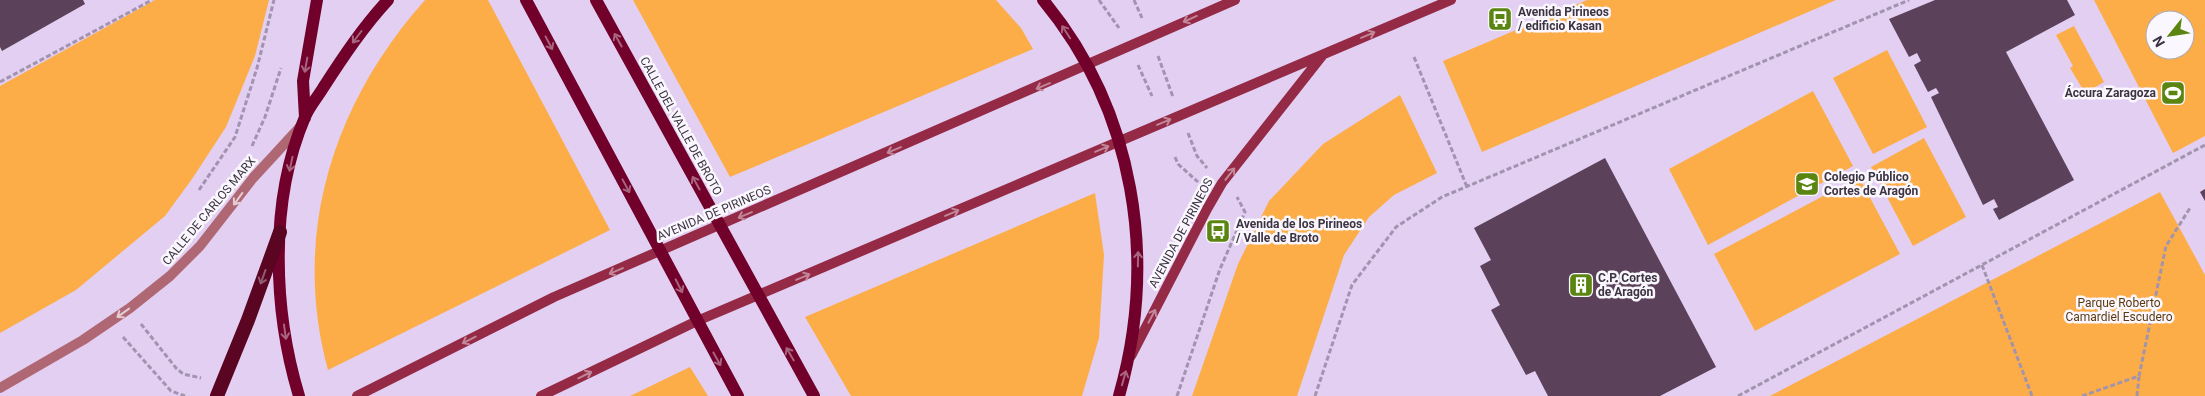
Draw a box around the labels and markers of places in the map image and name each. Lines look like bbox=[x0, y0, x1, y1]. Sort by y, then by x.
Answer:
place label: Avenida Pirineos / edificio Kasan bbox=[1517, 5, 1609, 33]
bus stop icon: Avenida Pirineos / edificio Kasan bbox=[1487, 6, 1513, 32]
sports icon: Áccura Zaragoza bbox=[2160, 80, 2186, 106]
place label: Áccura Zaragoza bbox=[2065, 85, 2157, 100]
place label: Colegio Público Cortes de Aragón bbox=[1824, 170, 1919, 198]
school or university icon: Colegio Público Cortes de Aragón bbox=[1794, 171, 1820, 197]
place label: Avenida de los Pirineos / Valle de Broto bbox=[1235, 217, 1362, 245]
bus stop icon: Avenida de los Pirineos / Valle de Broto bbox=[1205, 218, 1231, 244]
place label: C.P. Cortes de Aragón bbox=[1598, 271, 1657, 299]
building icon: C.P. Cortes de Aragón bbox=[1568, 272, 1594, 298]

